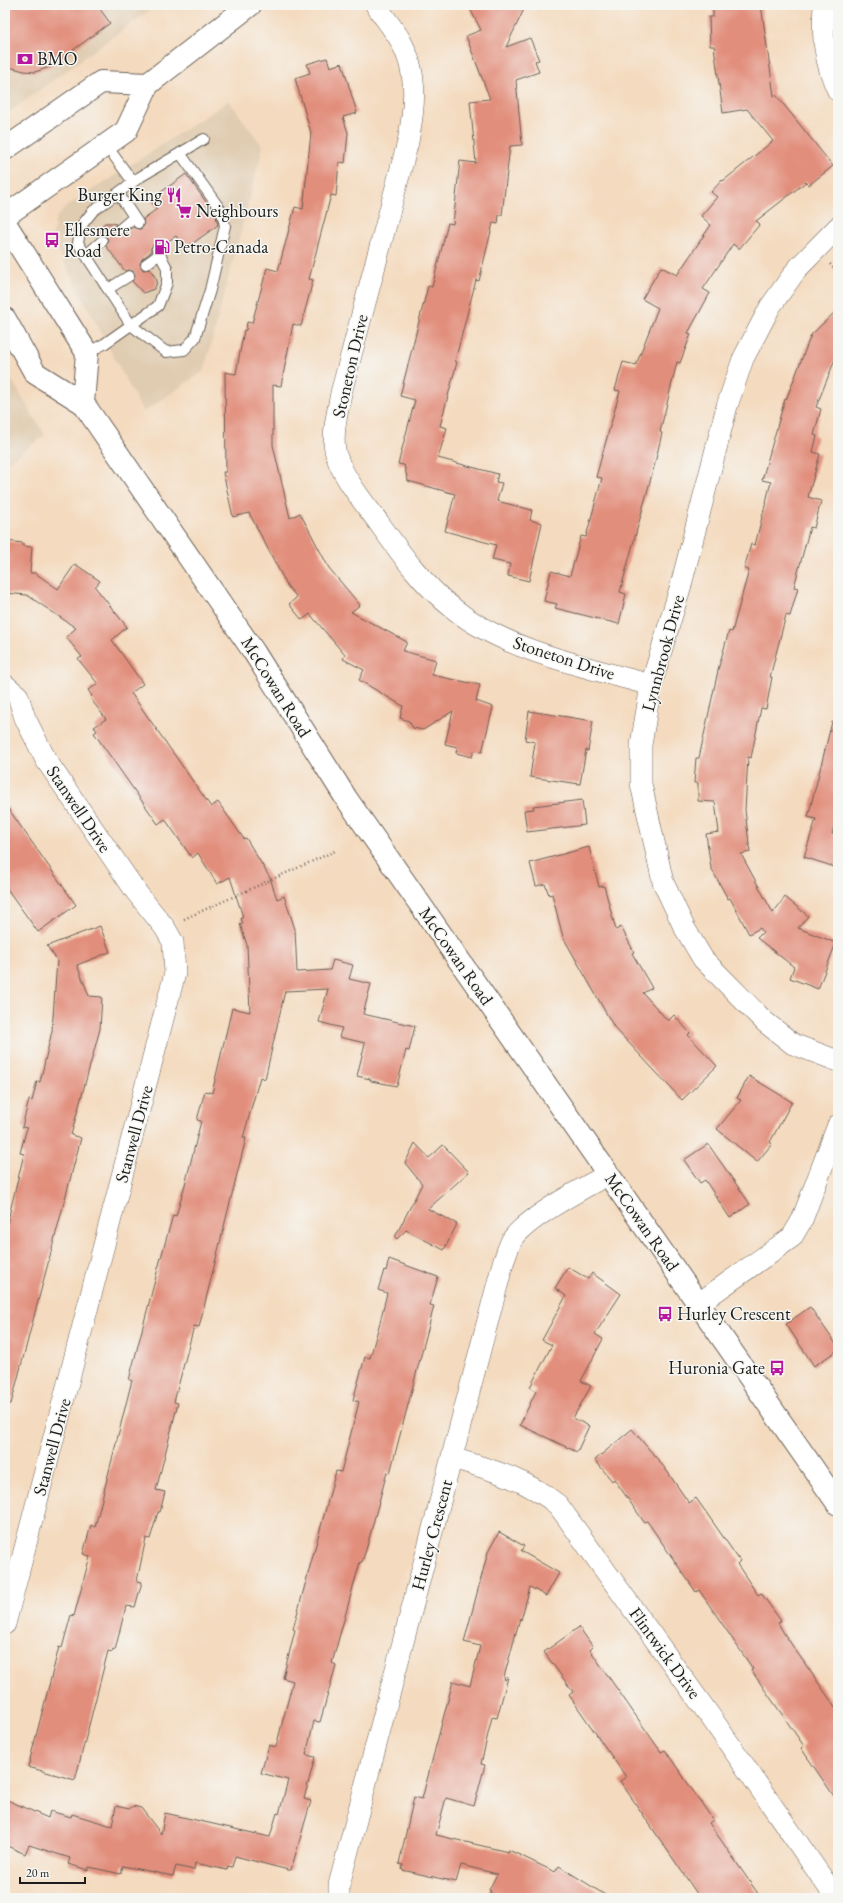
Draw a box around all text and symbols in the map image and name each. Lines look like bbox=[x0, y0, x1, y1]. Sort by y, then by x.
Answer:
place label: BMO bbox=[37, 47, 78, 70]
bank icon: BMO bbox=[16, 50, 34, 68]
place label: Burger King bbox=[77, 183, 162, 206]
restaurant icon: Burger King bbox=[165, 186, 183, 204]
place label: Neighbours bbox=[196, 199, 278, 222]
supermarket icon: Neighbours bbox=[175, 202, 193, 220]
place label: Ellesmere Road bbox=[64, 218, 130, 262]
bus stop icon: Ellesmere Road bbox=[43, 231, 61, 249]
place label: Petro-Canada bbox=[174, 235, 269, 258]
fuel station icon: Petro-Canada bbox=[153, 238, 171, 256]
street label: Stoneton Drive bbox=[326, 312, 373, 420]
street label: Lynnbrook Drive bbox=[636, 592, 689, 714]
street label: Stoneton Drive bbox=[510, 630, 618, 685]
street label: McCowan Road bbox=[236, 632, 317, 742]
street label: Stanwell Drive bbox=[42, 761, 117, 857]
street label: McCowan Road bbox=[414, 902, 499, 1010]
street label: Stanwell Drive bbox=[109, 1083, 158, 1185]
street label: McCowan Road bbox=[600, 1168, 685, 1276]
place label: Hurley Crescent bbox=[677, 1302, 791, 1325]
bus stop icon: Hurley Crescent bbox=[656, 1305, 674, 1323]
place label: Huronia Gate bbox=[668, 1356, 765, 1379]
bus stop icon: Huronia Gate bbox=[768, 1359, 786, 1377]
street label: Stanwell Drive bbox=[27, 1396, 76, 1498]
street label: Hurley Crescent bbox=[406, 1477, 457, 1593]
street label: Flintwick Drive bbox=[624, 1602, 706, 1703]
scale bar bbox=[20, 1859, 85, 1885]
text: 20 m bbox=[26, 1865, 50, 1881]

